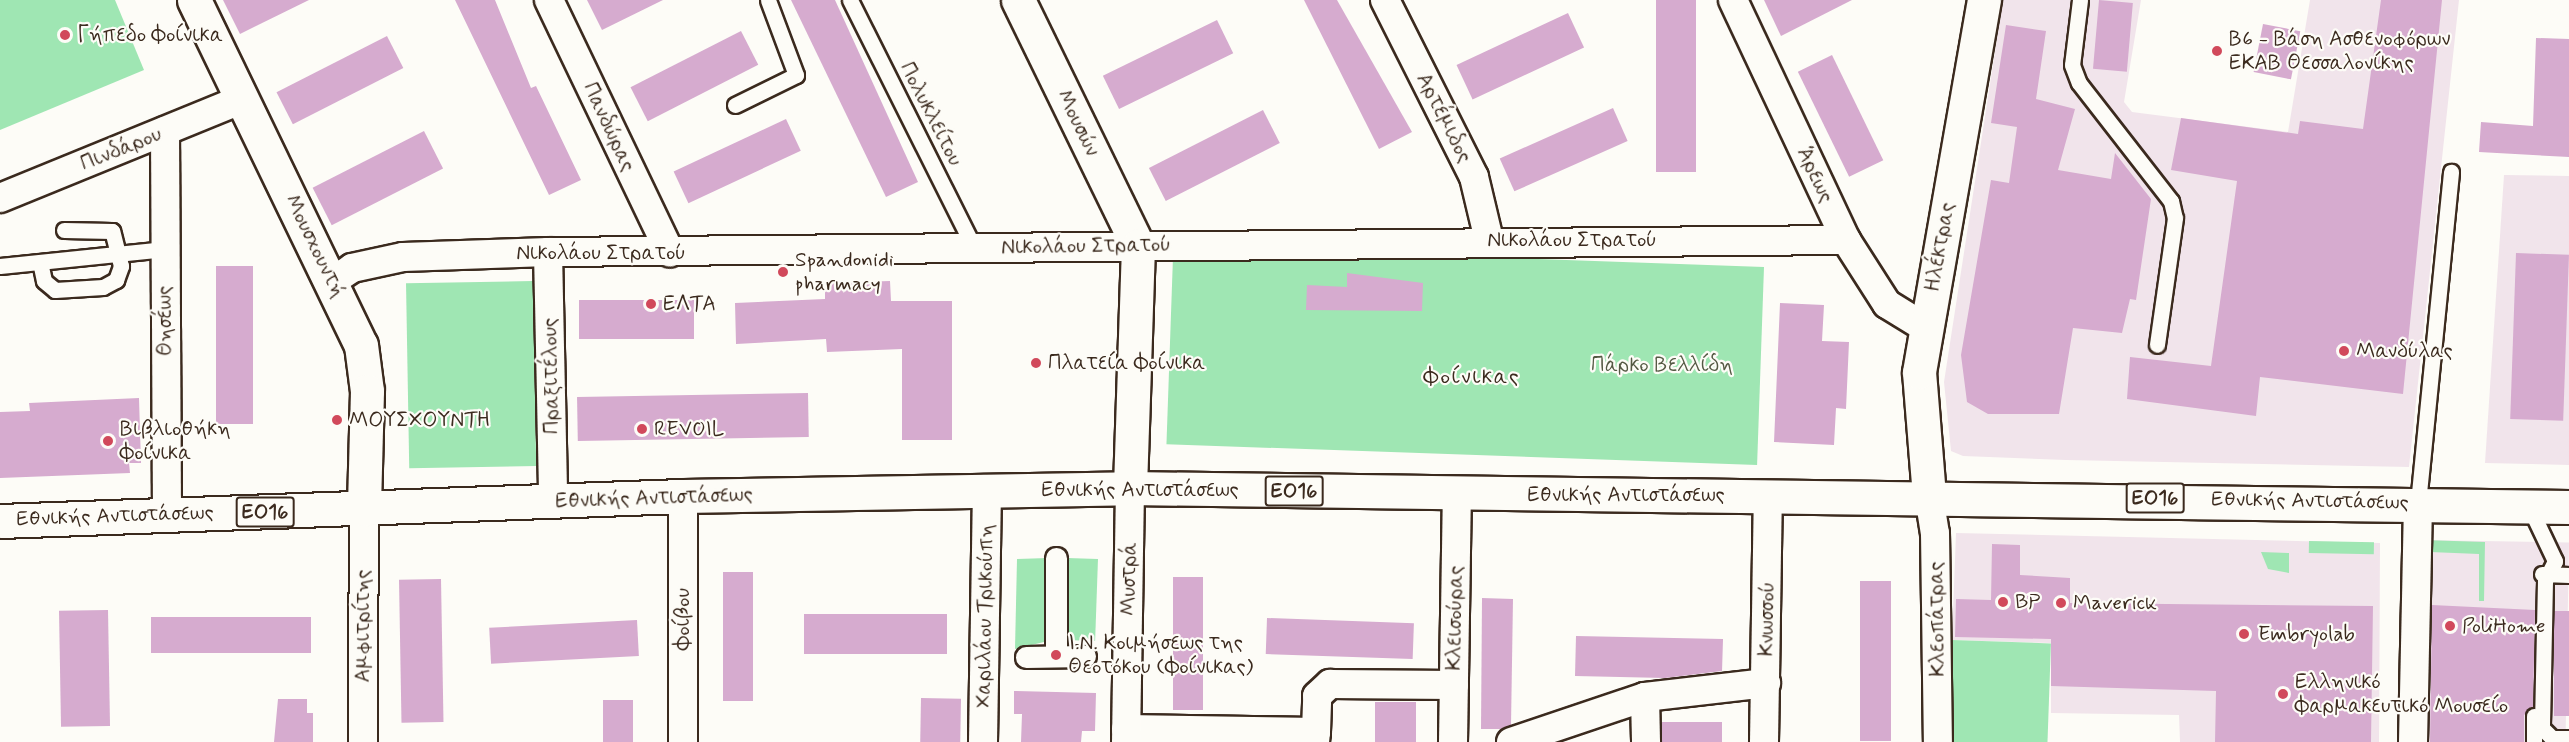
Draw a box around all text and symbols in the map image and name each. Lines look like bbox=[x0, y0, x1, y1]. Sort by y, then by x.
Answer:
place label: Γήπεδο Φοίνικα bbox=[77, 22, 223, 48]
place label: Β6 - Βάση Ασθενοφόρων ΕΚΑΒ Θεσσαλονίκης bbox=[2229, 26, 2451, 76]
marker: Γήπεδο Φοίνικα bbox=[58, 28, 72, 42]
marker: Β6 - Βάση Ασθενοφόρων ΕΚΑΒ Θεσσαλονίκης bbox=[2210, 44, 2224, 58]
street label: Πολυκλείτου bbox=[894, 58, 968, 170]
street label: Αρτέμιδος bbox=[1411, 69, 1477, 167]
street label: Πανδώρας bbox=[577, 78, 641, 176]
street label: Μουσών bbox=[1051, 86, 1105, 160]
street label: Πινδάρου bbox=[77, 121, 165, 177]
street label: Άρεως bbox=[1791, 143, 1839, 207]
street label: Μουσχουντή bbox=[279, 190, 351, 302]
street label: Ηλέκτρας bbox=[1920, 200, 1960, 294]
street label: Νικολάου Στρατού bbox=[1487, 227, 1657, 253]
street label: Νικολάου Στρατού bbox=[1001, 232, 1171, 260]
street label: Νικολάου Στρατού bbox=[516, 240, 686, 266]
place label: Spandonidi pharmacy bbox=[795, 247, 894, 297]
marker: Spandonidi pharmacy bbox=[776, 265, 790, 279]
street label: Θησέως bbox=[152, 286, 178, 356]
place label: ΕΛΤΑ bbox=[663, 291, 716, 317]
marker: ΕΛΤΑ bbox=[644, 297, 658, 311]
street label: Πραξιτέλους bbox=[537, 318, 565, 434]
place label: Μανδύλας bbox=[2356, 338, 2453, 364]
marker: Μανδύλας bbox=[2337, 344, 2351, 358]
place label: Πλατεία Φοίνικα bbox=[1048, 350, 1205, 376]
park label: Πάρκο Βελλίδη bbox=[1591, 352, 1733, 378]
marker: Πλατεία Φοίνικα bbox=[1029, 356, 1043, 370]
district label: Φοίνικας bbox=[1424, 365, 1520, 391]
place label: ΜΟΥΣΧΟΥΝΤΗ bbox=[349, 407, 491, 433]
marker: ΜΟΥΣΧΟΥΝΤΗ bbox=[330, 413, 344, 427]
place label: Βιβλιοθήκη Φοίνικα bbox=[120, 416, 231, 466]
place label: REVOIL bbox=[654, 416, 724, 442]
marker: REVOIL bbox=[635, 422, 649, 436]
marker: Βιβλιοθήκη Φοίνικα bbox=[101, 434, 115, 448]
road number: ΕΟ16 bbox=[1264, 474, 1324, 508]
street label: Εθνικής Αντιστάσεως bbox=[1041, 477, 1239, 503]
road number: ΕΟ16 bbox=[2125, 481, 2185, 515]
street label: Εθνικής Αντιστάσεως bbox=[555, 482, 753, 514]
street label: Εθνικής Αντιστάσεως bbox=[1527, 482, 1725, 508]
street label: Εθνικής Αντιστάσεως bbox=[2211, 487, 2409, 515]
road number: ΕΟ16 bbox=[235, 495, 295, 529]
street label: Εθνικής Αντιστάσεως bbox=[16, 500, 214, 532]
street label: Χαριλάου Τρικούπη bbox=[971, 524, 999, 708]
street label: Μυστρά bbox=[1116, 542, 1142, 616]
street label: Κλεοπάτρας bbox=[1923, 561, 1951, 677]
street label: Κλεισούρας bbox=[1441, 565, 1469, 671]
street label: Αμφιτρίτης bbox=[350, 570, 376, 682]
street label: Κνωσσού bbox=[1754, 581, 1780, 657]
street label: Φοίβου bbox=[670, 588, 696, 650]
place label: BP bbox=[2015, 589, 2040, 615]
place label: Maverick bbox=[2073, 590, 2157, 616]
marker: BP bbox=[1996, 595, 2010, 609]
marker: Maverick bbox=[2054, 596, 2068, 610]
place label: PoliHome bbox=[2462, 613, 2545, 639]
marker: PoliHome bbox=[2443, 619, 2457, 633]
place label: Embryolab bbox=[2258, 621, 2355, 647]
marker: Embryolab bbox=[2235, 625, 2253, 643]
place label: Ι.Ν. Κοιμήσεως της Θεοτόκου (Φοίνικας) bbox=[1068, 630, 1253, 680]
marker: Ι.Ν. Κοιμήσεως της Θεοτόκου (Φοίνικας) bbox=[1049, 648, 1063, 662]
place label: Ελληνικό Φαρμακευτικό Μουσείο bbox=[2295, 669, 2508, 719]
marker: Ελληνικό Φαρμακευτικό Μουσείο bbox=[2276, 687, 2290, 701]

